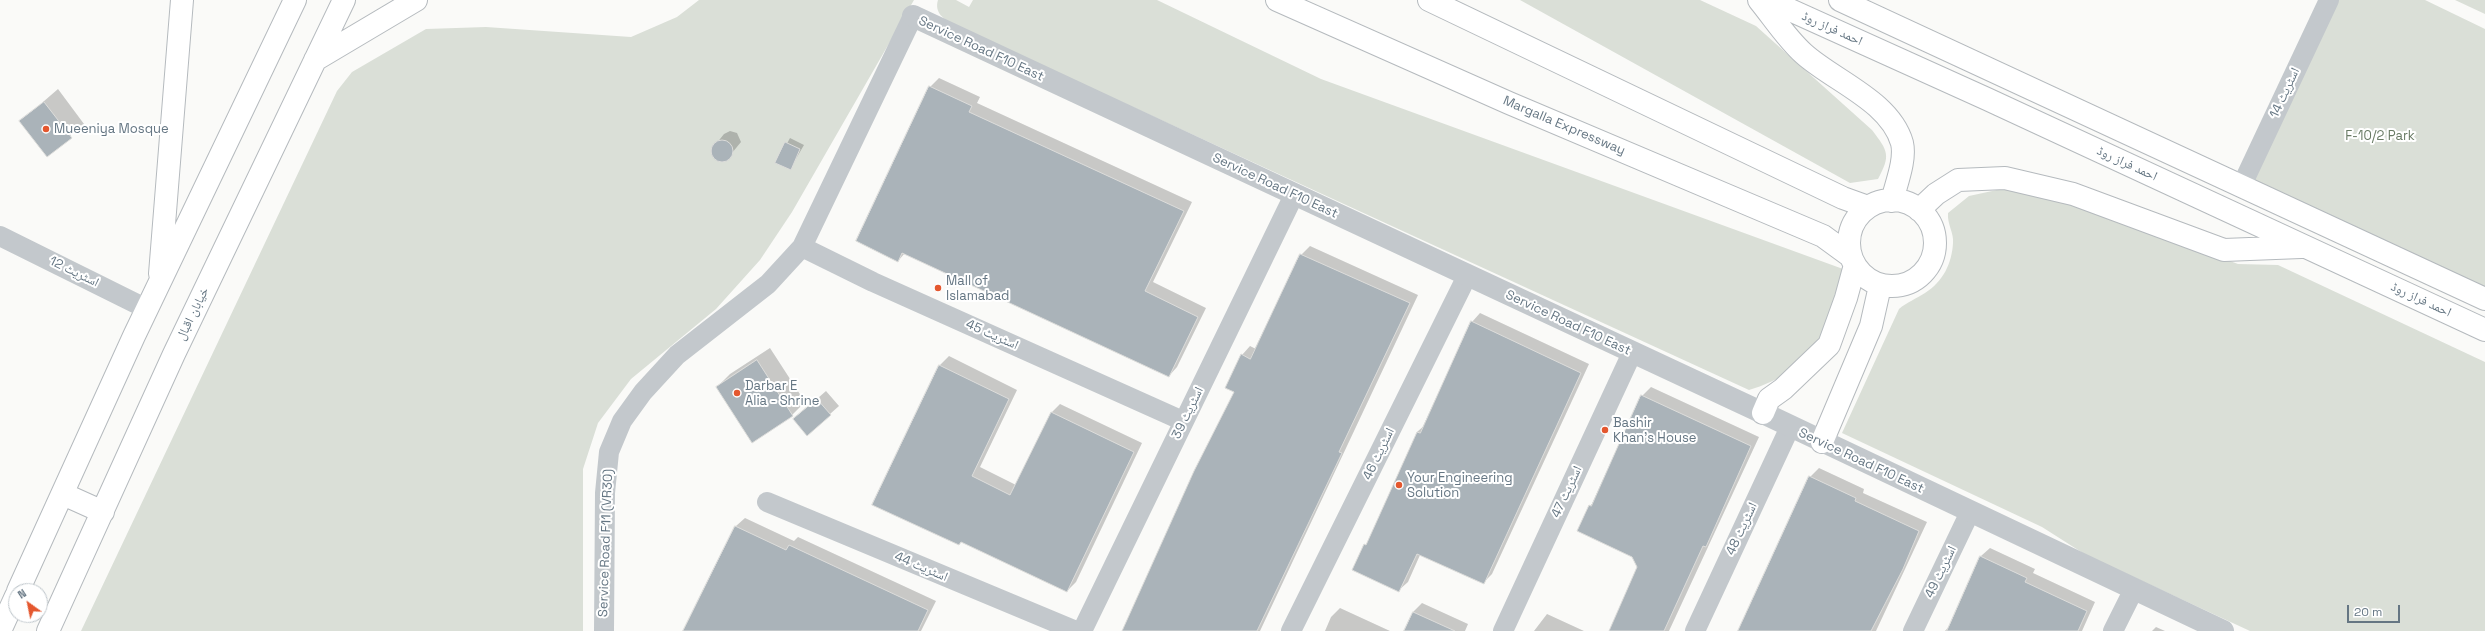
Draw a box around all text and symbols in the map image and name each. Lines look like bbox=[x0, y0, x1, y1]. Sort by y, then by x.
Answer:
street label: احمد فراز روڈ bbox=[1799, 9, 1865, 49]
street label: Service Road F10 East bbox=[916, 13, 1046, 85]
street label: اسٹریٹ 14 bbox=[2267, 65, 2303, 121]
street label: Margalla Expressway bbox=[1501, 93, 1627, 159]
place label: Mueeniya Mosque bbox=[54, 121, 169, 137]
marker: Mueeniya Mosque bbox=[41, 124, 51, 134]
park label: F-10/2 Park bbox=[2345, 128, 2415, 144]
street label: احمد فراز روڈ bbox=[2094, 143, 2160, 185]
street label: Service Road F10 East bbox=[1210, 150, 1340, 222]
street label: اسٹریٹ 12 bbox=[47, 253, 101, 291]
place label: Mall of Islamabad bbox=[946, 273, 1009, 304]
street label: احمد فراز روڈ bbox=[2388, 279, 2454, 321]
marker: Mall of Islamabad bbox=[933, 283, 943, 293]
street label: خیابان اقبال bbox=[173, 285, 213, 343]
street label: Service Road F10 East bbox=[1503, 287, 1633, 359]
street label: اسٹریٹ 45 bbox=[963, 317, 1021, 353]
place label: Darbar E Alia - Shrine bbox=[745, 378, 819, 409]
street label: اسٹریٹ 39 bbox=[1169, 385, 1207, 441]
marker: Darbar E Alia - Shrine bbox=[732, 388, 742, 398]
place label: Bashir Khan's House bbox=[1613, 415, 1696, 446]
street label: اسٹریٹ 46 bbox=[1360, 425, 1398, 483]
marker: Bashir Khan's House bbox=[1600, 425, 1610, 435]
street label: Service Road F10 East bbox=[1796, 425, 1926, 497]
street label: اسٹریٹ 47 bbox=[1548, 464, 1586, 520]
street label: Service Road F11 (VR30) bbox=[596, 469, 616, 617]
place label: Your Engineering Solution bbox=[1407, 470, 1513, 501]
marker: Your Engineering Solution bbox=[1394, 480, 1404, 490]
street label: اسٹریٹ 48 bbox=[1723, 500, 1761, 558]
street label: اسٹریٹ 49 bbox=[1922, 543, 1960, 601]
street label: اسٹریٹ 44 bbox=[892, 549, 950, 585]
north arrow bbox=[8, 583, 48, 623]
text: N bbox=[15, 586, 29, 602]
scale bar bbox=[2349, 597, 2402, 623]
text: 20 m bbox=[2354, 604, 2382, 620]

